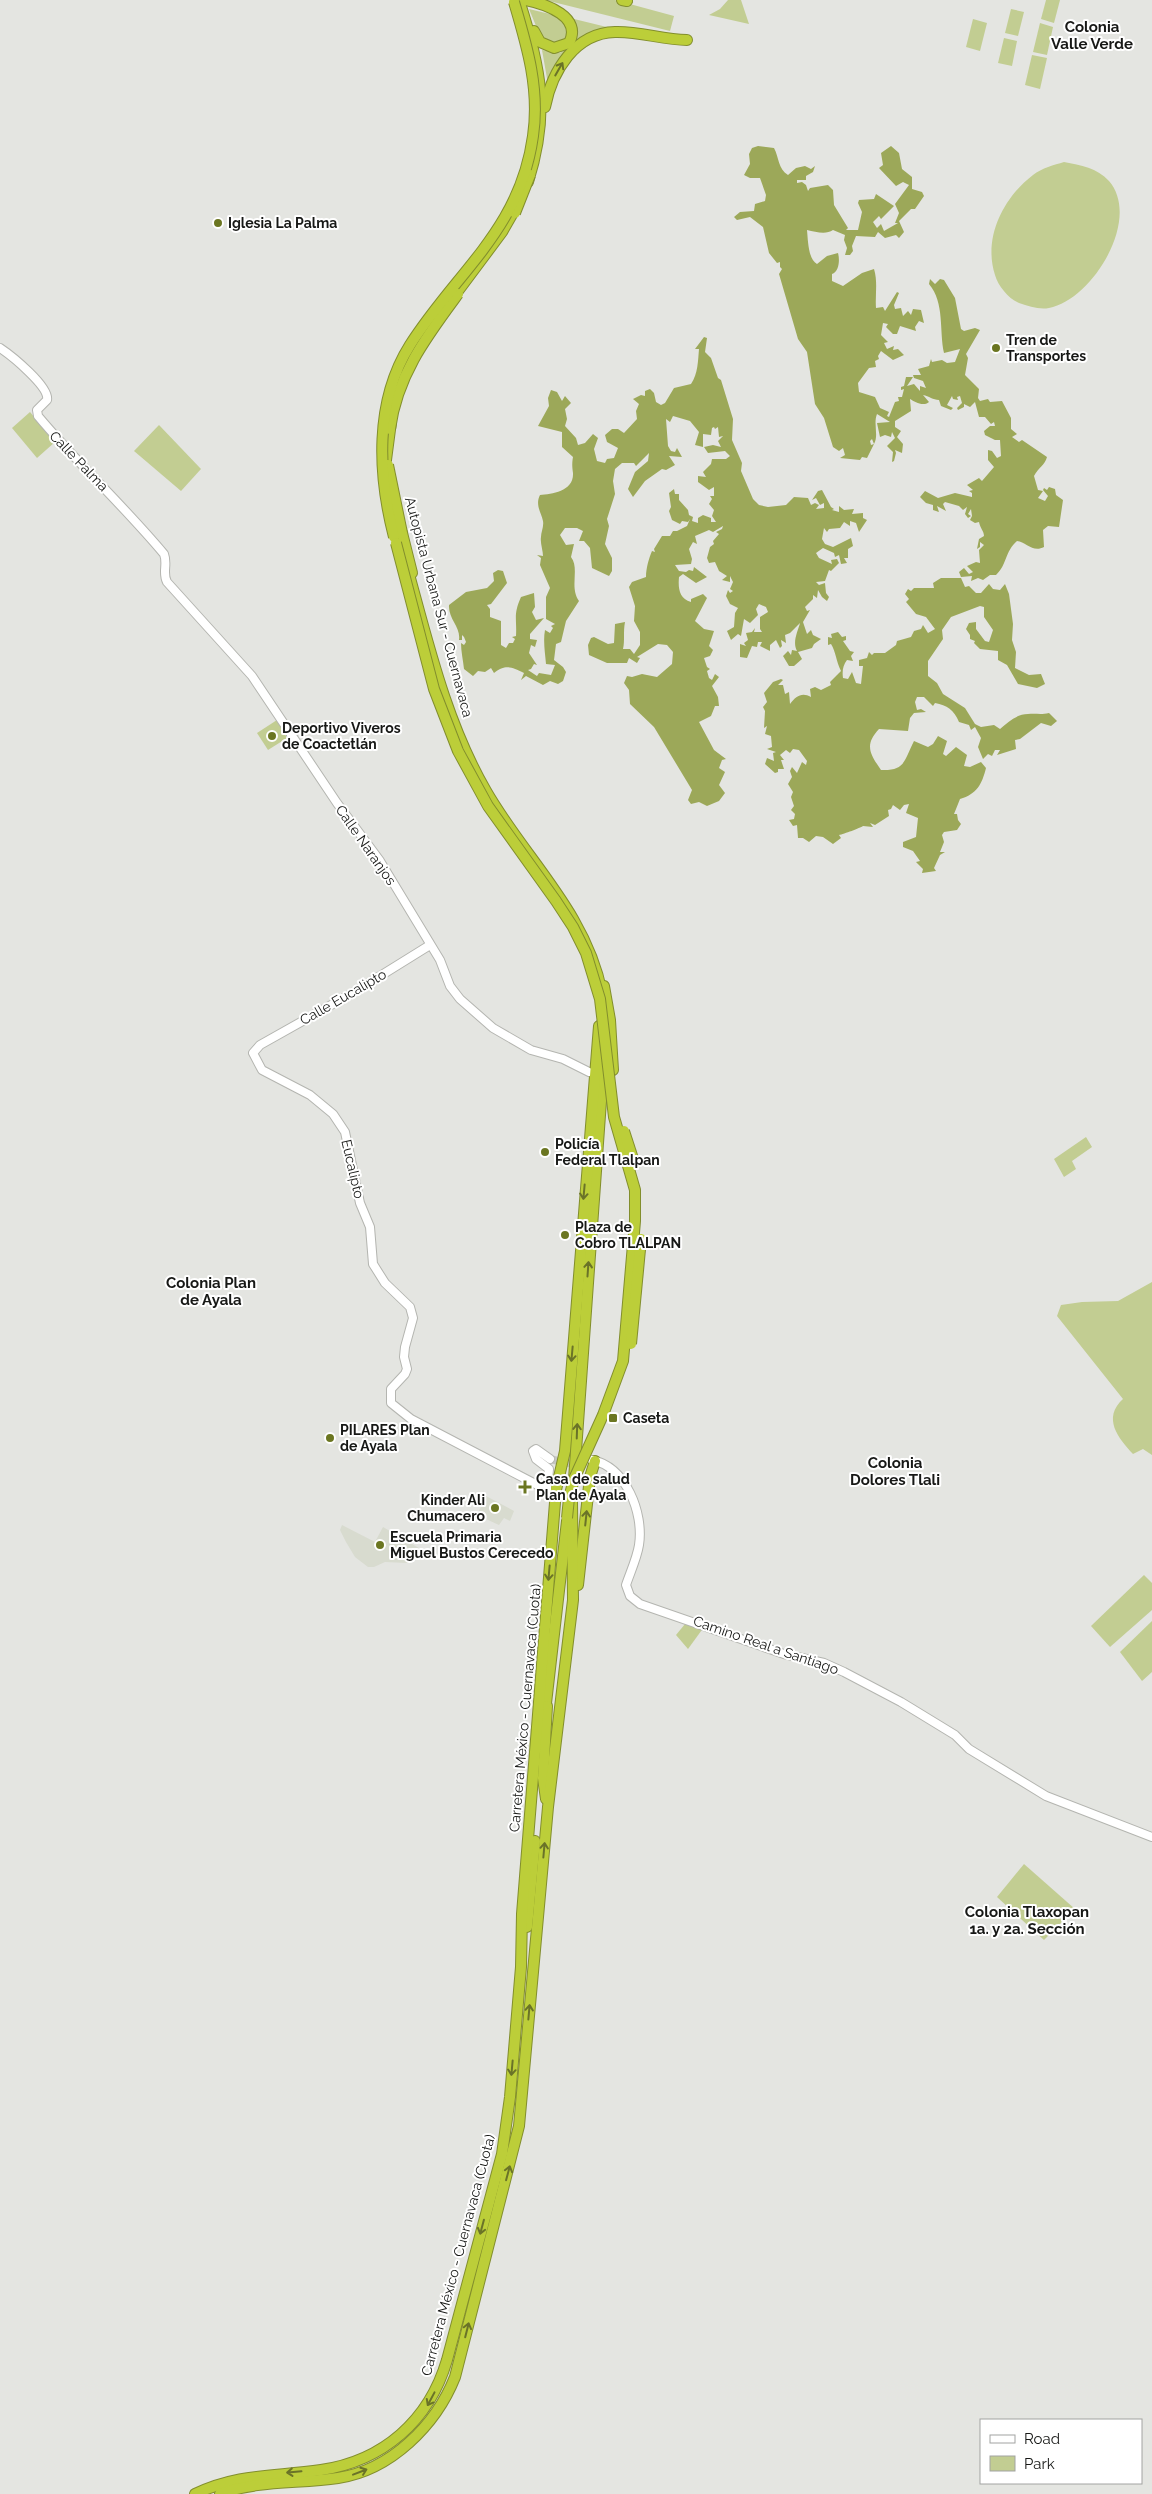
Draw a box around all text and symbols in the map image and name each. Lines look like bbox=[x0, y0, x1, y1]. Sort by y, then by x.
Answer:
district label: Colonia Valle Verde bbox=[1051, 18, 1133, 53]
one-way arrow bbox=[554, 63, 564, 77]
place label: Iglesia La Palma bbox=[228, 215, 337, 231]
marker: Iglesia La Palma bbox=[212, 217, 224, 229]
place label: Tren de Transportes bbox=[1006, 332, 1086, 364]
marker: Tren de Transportes bbox=[990, 342, 1002, 354]
street label: Calle Palma bbox=[46, 428, 112, 494]
street label: Autopista Urbana Sur - Cuernavaca bbox=[402, 495, 476, 719]
place label: Deportivo Viveros de Coactetlán bbox=[282, 720, 401, 752]
marker: Deportivo Viveros de Coactetlán bbox=[266, 730, 278, 742]
street label: Calle Naranjos bbox=[333, 802, 400, 888]
street label: Calle Eucalipto bbox=[297, 966, 389, 1028]
place label: Policía Federal Tlalpan bbox=[555, 1136, 660, 1168]
street label: Eucalipto bbox=[338, 1138, 368, 1200]
marker: Policía Federal Tlalpan bbox=[539, 1146, 551, 1158]
one-way arrow bbox=[580, 1183, 589, 1199]
place label: Plaza de Cobro TLALPAN bbox=[575, 1219, 681, 1251]
marker: Plaza de Cobro TLALPAN bbox=[559, 1229, 571, 1241]
one-way arrow bbox=[584, 1261, 593, 1277]
district label: Colonia Plan de Ayala bbox=[166, 1274, 256, 1309]
one-way arrow bbox=[567, 1345, 576, 1361]
place label: Caseta bbox=[623, 1410, 669, 1426]
marker: Caseta bbox=[607, 1412, 619, 1424]
place label: PILARES Plan de Ayala bbox=[340, 1422, 430, 1454]
one-way arrow bbox=[572, 1423, 582, 1439]
marker: PILARES Plan de Ayala bbox=[324, 1432, 336, 1444]
district label: Colonia Dolores Tlali bbox=[850, 1454, 940, 1489]
place label: Casa de salud Plan de Ayala bbox=[536, 1471, 630, 1503]
marker: Casa de salud Plan de Ayala bbox=[518, 1480, 532, 1494]
place label: Kinder Ali Chumacero bbox=[407, 1492, 486, 1524]
marker: Kinder Ali Chumacero bbox=[489, 1502, 501, 1514]
one-way arrow bbox=[581, 1510, 591, 1526]
place label: Escuela Primaria Miguel Bustos Cerecedo bbox=[390, 1529, 554, 1561]
marker: Escuela Primaria Miguel Bustos Cerecedo bbox=[374, 1539, 386, 1551]
one-way arrow bbox=[545, 1565, 554, 1581]
street label: Carretera México - Cuernavaca (Cuota) bbox=[506, 1583, 544, 1833]
street label: Camino Real a Santiago bbox=[691, 1613, 841, 1677]
one-way arrow bbox=[539, 1842, 549, 1858]
district label: Colonia Tlaxopan 1a. y 2a. Sección bbox=[965, 1903, 1089, 1938]
one-way arrow bbox=[525, 2004, 534, 2020]
one-way arrow bbox=[508, 2060, 517, 2076]
street label: Carretera México - Cuernavaca (Cuota) bbox=[418, 2132, 498, 2377]
one-way arrow bbox=[504, 2165, 514, 2181]
one-way arrow bbox=[477, 2219, 486, 2235]
one-way arrow bbox=[463, 2322, 472, 2338]
one-way arrow bbox=[426, 2392, 436, 2407]
legend bbox=[980, 2419, 1142, 2484]
text: Road bbox=[1024, 2430, 1060, 2448]
text: Park bbox=[1024, 2455, 1055, 2473]
one-way arrow bbox=[352, 2466, 367, 2476]
one-way arrow bbox=[287, 2468, 303, 2477]

